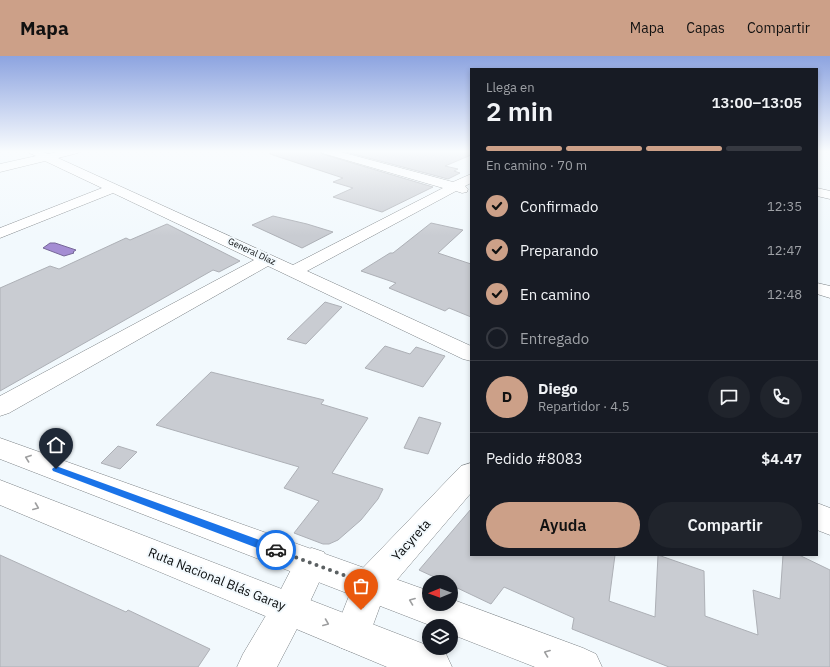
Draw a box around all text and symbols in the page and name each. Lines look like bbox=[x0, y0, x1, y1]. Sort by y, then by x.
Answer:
text: Mapa bbox=[20, 16, 69, 40]
text: Mapa bbox=[630, 19, 664, 37]
text: Capas bbox=[686, 19, 725, 37]
text: Compartir bbox=[747, 19, 810, 37]
text: Llega en bbox=[486, 79, 535, 96]
text: 13:00–13:05 bbox=[712, 93, 802, 112]
text: 2 min bbox=[486, 94, 553, 128]
text: En camino · 70 m bbox=[486, 157, 587, 174]
icon: check bbox=[486, 195, 508, 217]
text: Confirmado bbox=[520, 197, 598, 216]
text: 12:35 bbox=[767, 198, 802, 215]
street label: General Díaz bbox=[226, 235, 278, 267]
icon: check bbox=[486, 239, 508, 261]
text: Preparando bbox=[520, 241, 598, 260]
text: 12:47 bbox=[767, 242, 802, 259]
icon: check bbox=[486, 283, 508, 305]
text: En camino bbox=[520, 285, 590, 304]
text: 12:48 bbox=[767, 286, 802, 303]
text: Entregado bbox=[520, 329, 589, 348]
button: chat bbox=[708, 376, 750, 418]
button: phone bbox=[760, 376, 802, 418]
text: Diego bbox=[538, 379, 578, 398]
text: D bbox=[502, 387, 512, 406]
text: Repartidor · 4.5 bbox=[538, 398, 629, 415]
pin bbox=[39, 428, 73, 469]
icon: home bbox=[45, 434, 67, 456]
text: Pedido #8083 bbox=[486, 449, 583, 468]
text: $4.47 bbox=[761, 449, 802, 468]
one-way arrow bbox=[24, 455, 31, 463]
one-way arrow bbox=[33, 502, 40, 510]
button: Ayuda bbox=[486, 502, 640, 548]
button: Compartir bbox=[648, 502, 802, 548]
street label: Yacyreta bbox=[388, 516, 434, 564]
courier bbox=[256, 530, 296, 570]
icon: car bbox=[265, 539, 287, 561]
street label: Ruta Nacional Blás Garay bbox=[146, 544, 289, 615]
pin bbox=[344, 569, 378, 610]
icon: bag bbox=[350, 575, 372, 597]
north arrow bbox=[422, 575, 458, 611]
map controls bbox=[422, 575, 458, 655]
one-way arrow bbox=[409, 598, 416, 606]
one-way arrow bbox=[322, 619, 329, 627]
button: layers bbox=[422, 619, 458, 655]
one-way arrow bbox=[543, 650, 551, 658]

